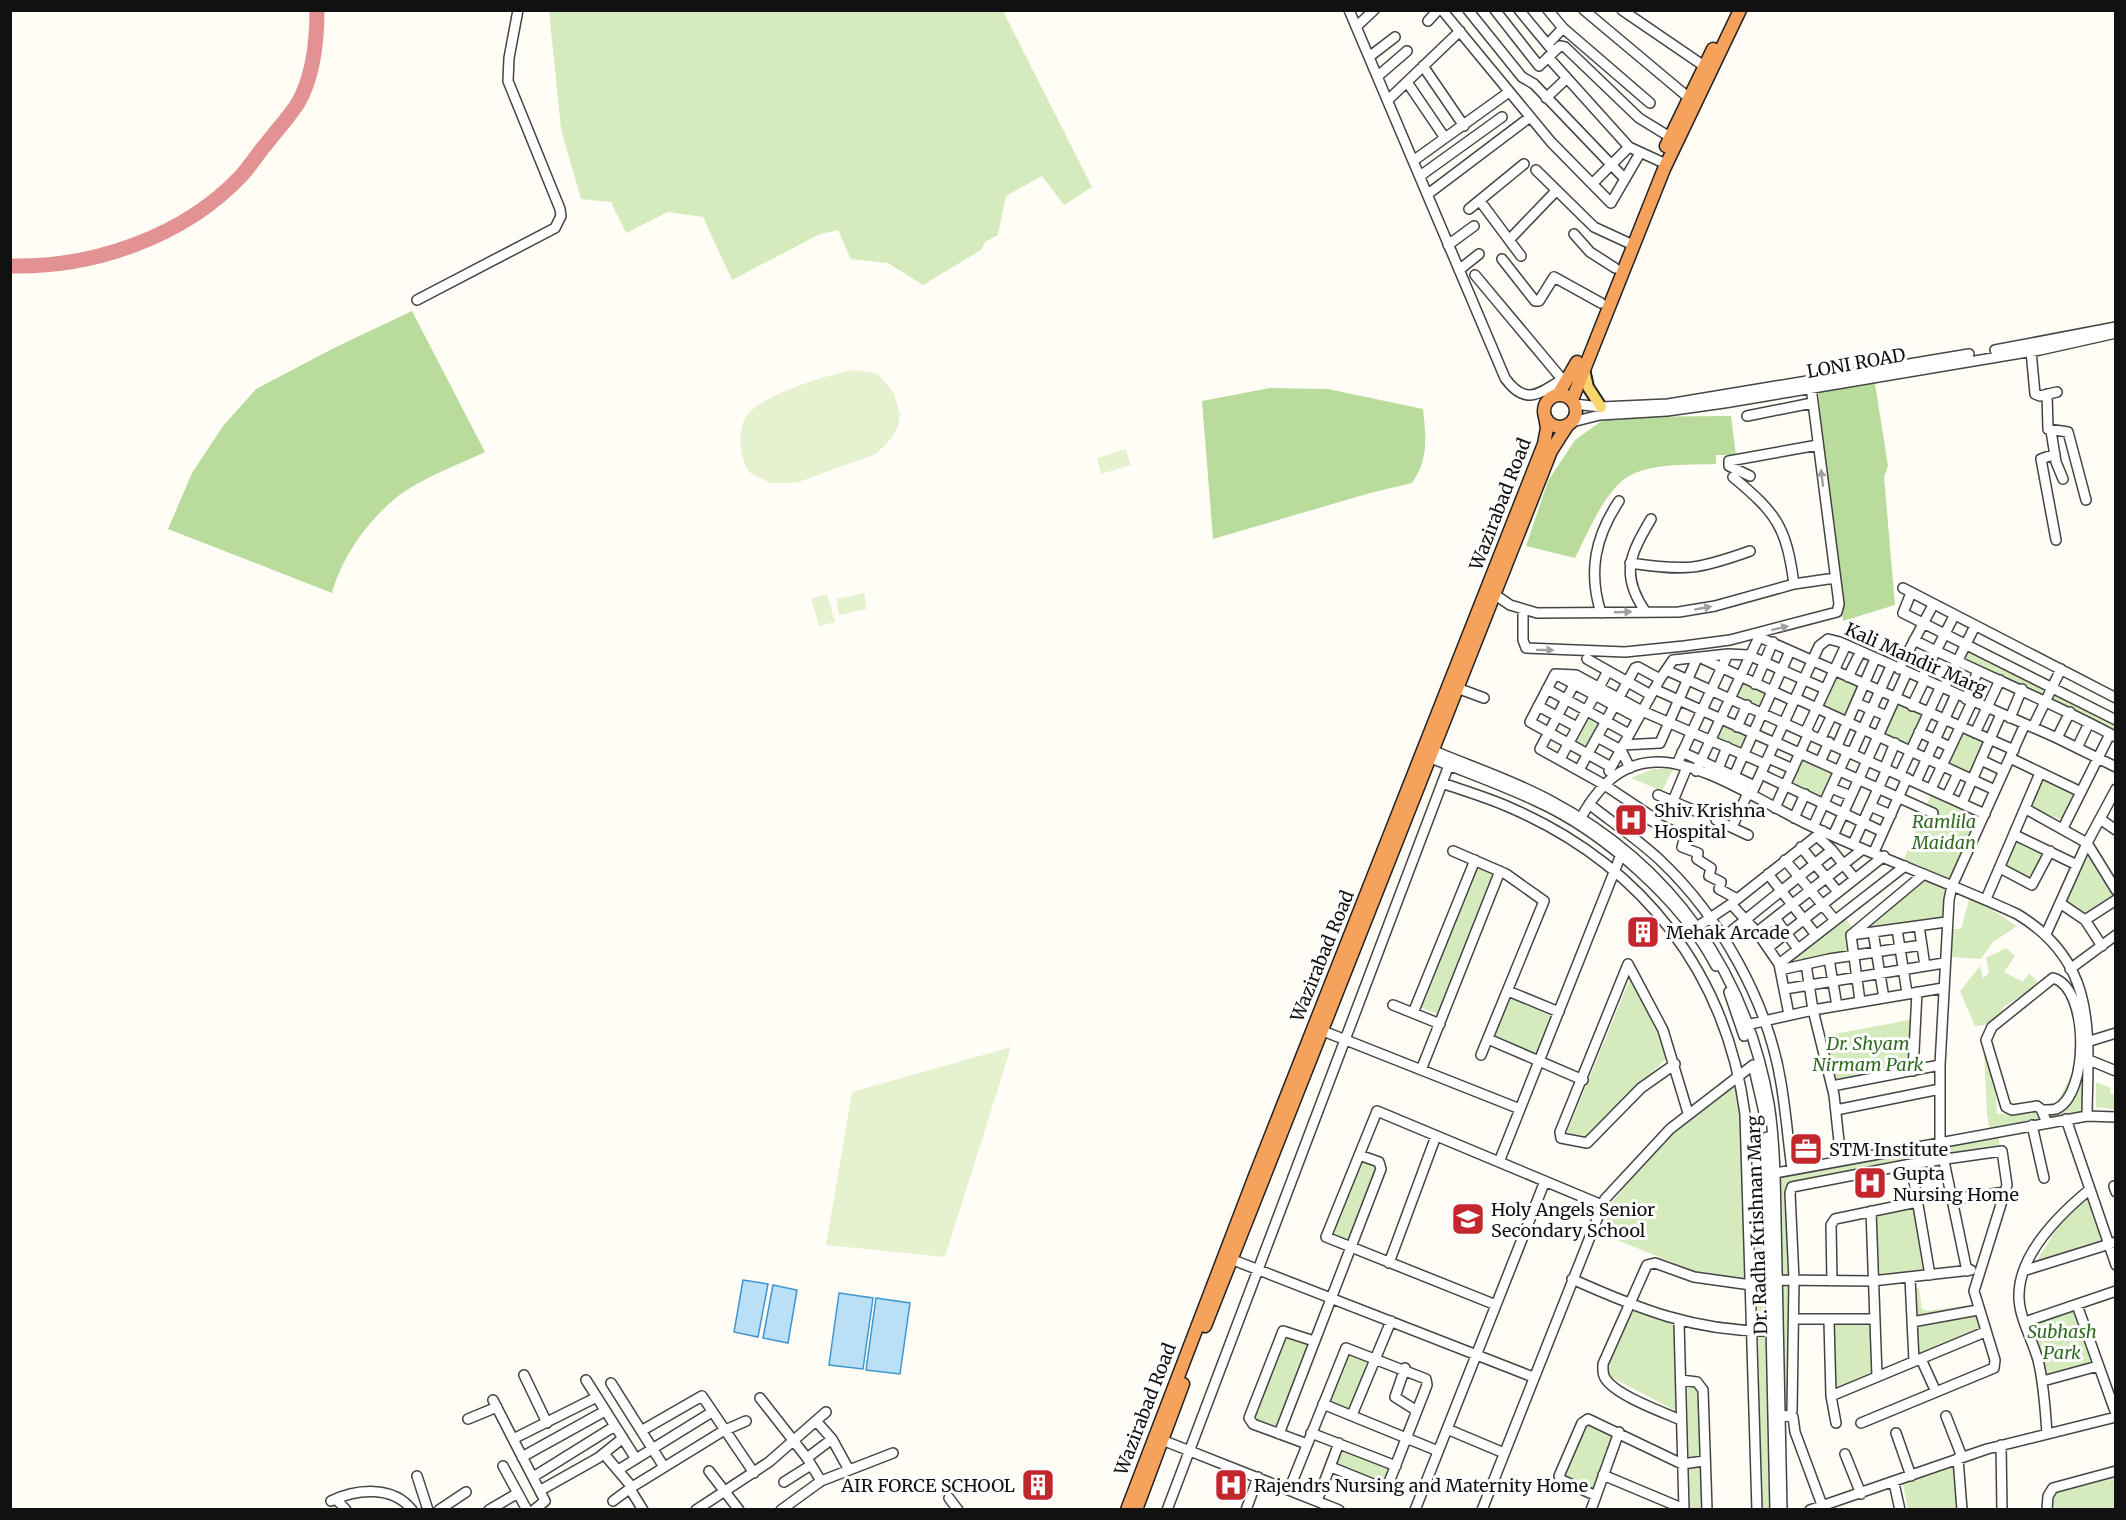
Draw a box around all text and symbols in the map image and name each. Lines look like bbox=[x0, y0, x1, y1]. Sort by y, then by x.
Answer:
street label: LONI ROAD bbox=[1805, 343, 1907, 383]
street label: Wazirabad Road bbox=[1464, 435, 1536, 574]
one-way arrow bbox=[1818, 468, 1827, 487]
one-way arrow bbox=[1694, 603, 1713, 612]
one-way arrow bbox=[1614, 607, 1633, 617]
street label: Kali Mandir Marg bbox=[1841, 617, 1991, 701]
one-way arrow bbox=[1771, 622, 1789, 632]
one-way arrow bbox=[1536, 645, 1555, 655]
place label: Shiv Krishna Hospital bbox=[1654, 799, 1766, 843]
hospital icon: Shiv Krishna Hospital bbox=[1613, 802, 1649, 838]
park label: Ramlila Maidan bbox=[1911, 810, 1976, 854]
street label: Wazirabad Road bbox=[1285, 887, 1359, 1026]
building icon: Mehak Arcade bbox=[1625, 914, 1661, 950]
place label: Mehak Arcade bbox=[1666, 921, 1790, 944]
park label: Dr. Shyam Nirmam Park bbox=[1813, 1032, 1924, 1076]
street label: Dr. Radha Krishnan Marg bbox=[1742, 1115, 1772, 1335]
office icon: STM Institute bbox=[1788, 1131, 1824, 1167]
place label: STM Institute bbox=[1829, 1138, 1948, 1161]
place label: Gupta Nursing Home bbox=[1893, 1162, 2019, 1206]
hospital icon: Gupta Nursing Home bbox=[1852, 1165, 1888, 1201]
place label: Holy Angels Senior Secondary School bbox=[1491, 1198, 1655, 1242]
school or university icon: Holy Angels Senior Secondary School bbox=[1450, 1201, 1486, 1237]
park label: Subhash Park bbox=[2027, 1320, 2097, 1364]
street label: Wazirabad Road bbox=[1109, 1340, 1181, 1479]
building icon: AIR FORCE SCHOOL bbox=[1020, 1467, 1056, 1503]
hospital icon: Rajendrs Nursing and Maternity Home bbox=[1213, 1467, 1249, 1503]
place label: AIR FORCE SCHOOL bbox=[840, 1474, 1015, 1497]
place label: Rajendrs Nursing and Maternity Home bbox=[1254, 1474, 1588, 1497]

